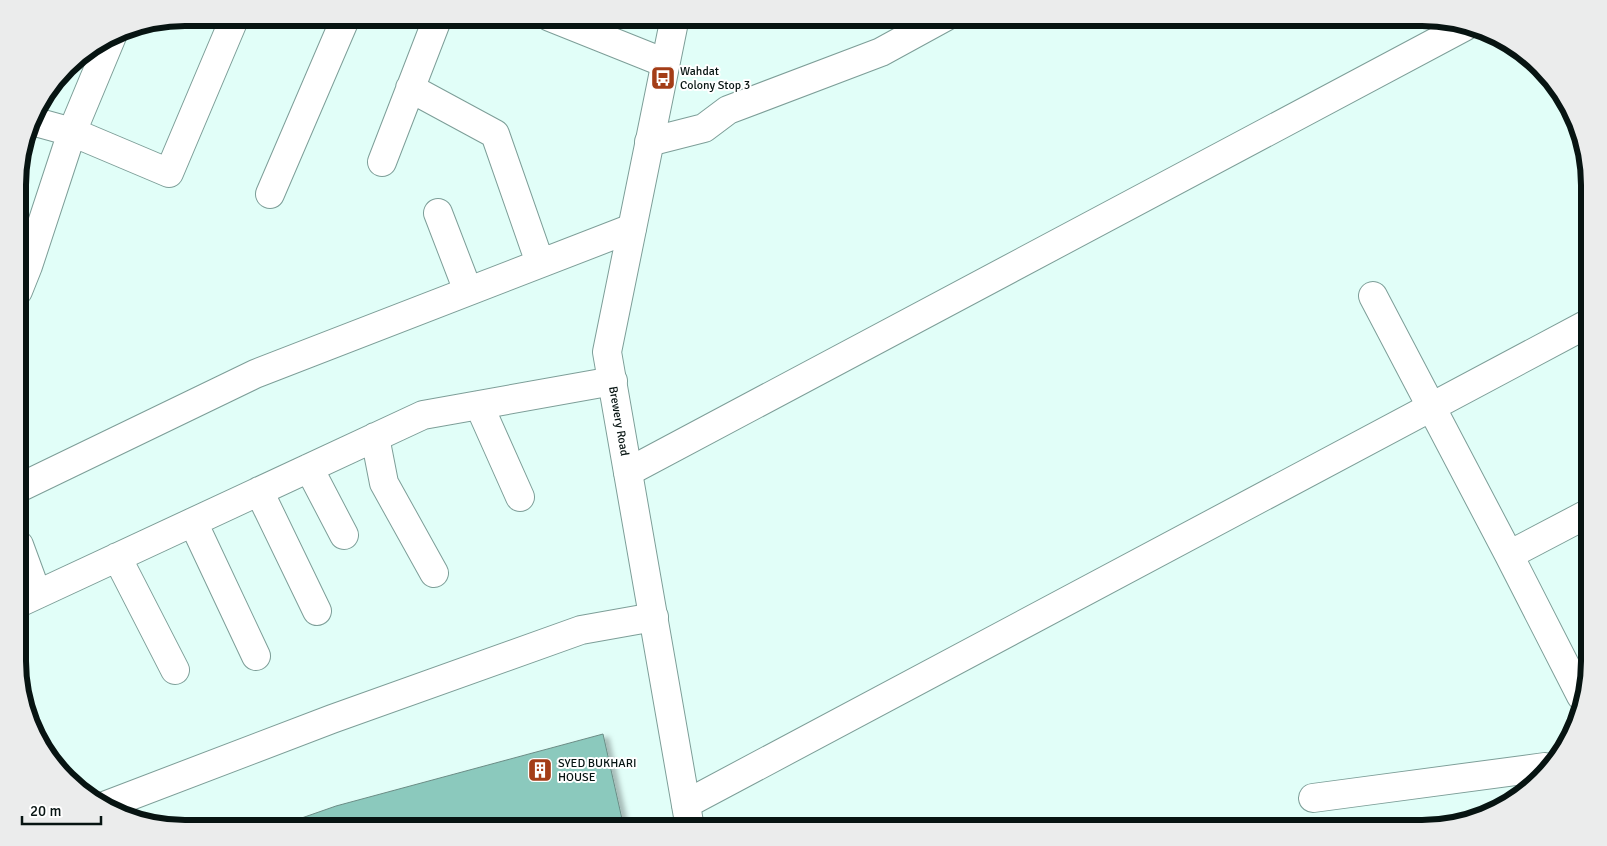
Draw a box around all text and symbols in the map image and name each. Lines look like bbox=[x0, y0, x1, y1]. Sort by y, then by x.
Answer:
place label: Wahdat Colony Stop 3 bbox=[680, 64, 750, 93]
bus stop icon: Wahdat Colony Stop 3 bbox=[650, 65, 676, 91]
street label: Brewery Road bbox=[606, 385, 632, 457]
place label: SYED BUKHARI HOUSE bbox=[558, 756, 636, 785]
building icon: SYED BUKHARI HOUSE bbox=[527, 757, 553, 783]
scale bar bbox=[22, 794, 101, 826]
text: 20 m bbox=[30, 802, 61, 820]

